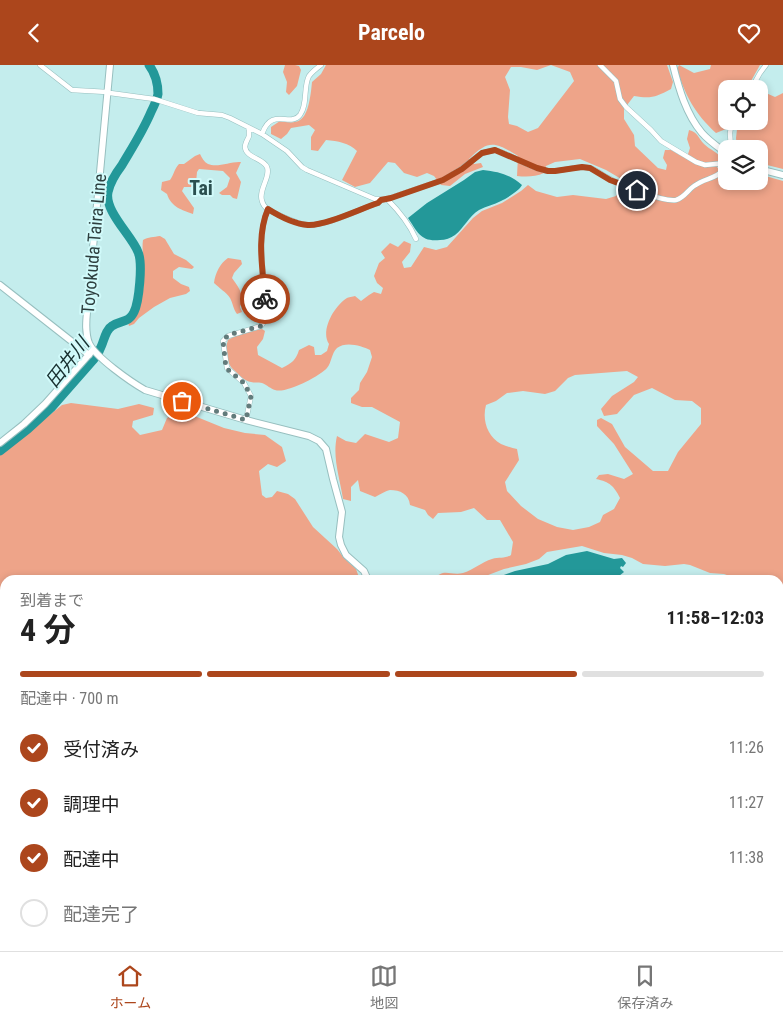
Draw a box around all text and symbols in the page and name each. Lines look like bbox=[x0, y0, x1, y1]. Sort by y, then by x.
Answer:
icon: back bbox=[20, 19, 48, 47]
icon: heart bbox=[735, 19, 763, 47]
text: Parcelo bbox=[358, 20, 425, 45]
map controls bbox=[718, 80, 768, 190]
button: locate bbox=[718, 80, 768, 130]
button: layers bbox=[718, 140, 768, 190]
pin bbox=[616, 169, 658, 211]
street label: Toyokuda Taira Line bbox=[77, 173, 110, 315]
district label: Tai bbox=[189, 176, 213, 200]
icon: home bbox=[623, 176, 651, 204]
courier bbox=[240, 274, 290, 324]
icon: bike bbox=[251, 285, 279, 313]
water label: 田井川 bbox=[41, 331, 95, 392]
pin bbox=[161, 380, 203, 422]
icon: bag bbox=[168, 387, 196, 415]
text: 到着まで bbox=[20, 591, 84, 610]
text: 11:58–12:03 bbox=[666, 606, 764, 629]
text: 4 分 bbox=[20, 611, 76, 649]
text: 配達中 · 700 m bbox=[20, 689, 119, 708]
icon: check bbox=[20, 734, 48, 762]
text: 受付済み bbox=[63, 738, 139, 761]
text: 11:26 bbox=[729, 738, 764, 757]
icon: check bbox=[20, 789, 48, 817]
text: 調理中 bbox=[63, 793, 120, 816]
text: 11:27 bbox=[729, 793, 764, 812]
icon: check bbox=[20, 844, 48, 872]
text: 配達中 bbox=[63, 848, 120, 871]
text: 11:38 bbox=[729, 848, 764, 867]
text: 配達完了 bbox=[63, 903, 139, 926]
tab: ホーム bbox=[110, 962, 151, 1012]
tab: 地図 bbox=[370, 962, 398, 1012]
tab: 保存済み bbox=[617, 962, 673, 1012]

